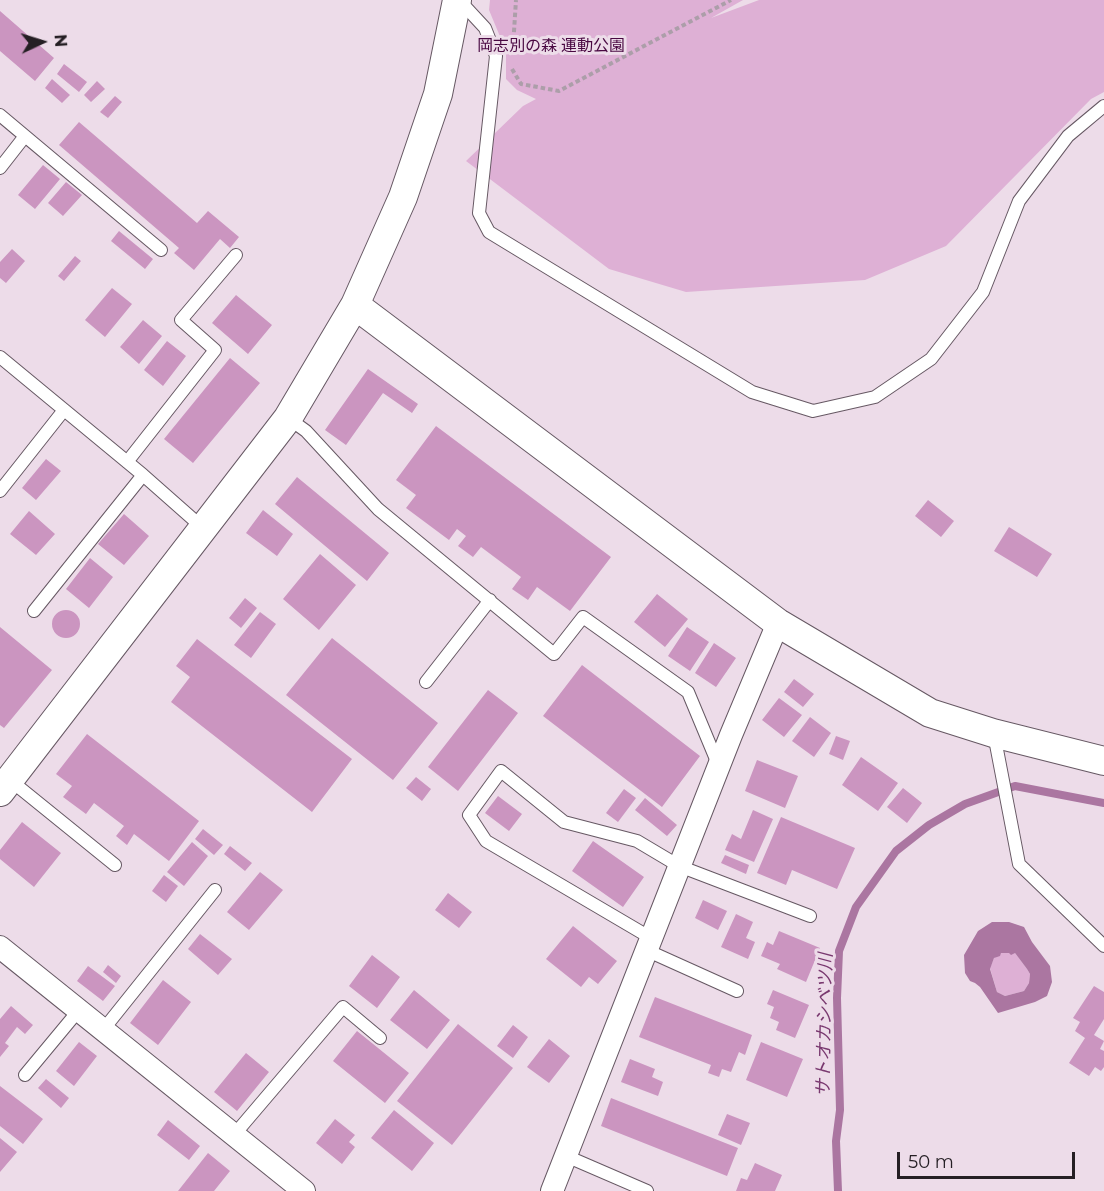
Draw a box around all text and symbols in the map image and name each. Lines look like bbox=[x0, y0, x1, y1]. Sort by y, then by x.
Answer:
north arrow bbox=[12, 12, 72, 72]
text: N bbox=[51, 34, 70, 48]
park label: 岡志別の森 運動公園 bbox=[477, 36, 625, 56]
water label: サトオカシベツ川 bbox=[813, 953, 837, 1097]
scale bar bbox=[900, 1140, 1078, 1178]
text: 50 m bbox=[908, 1151, 954, 1173]

